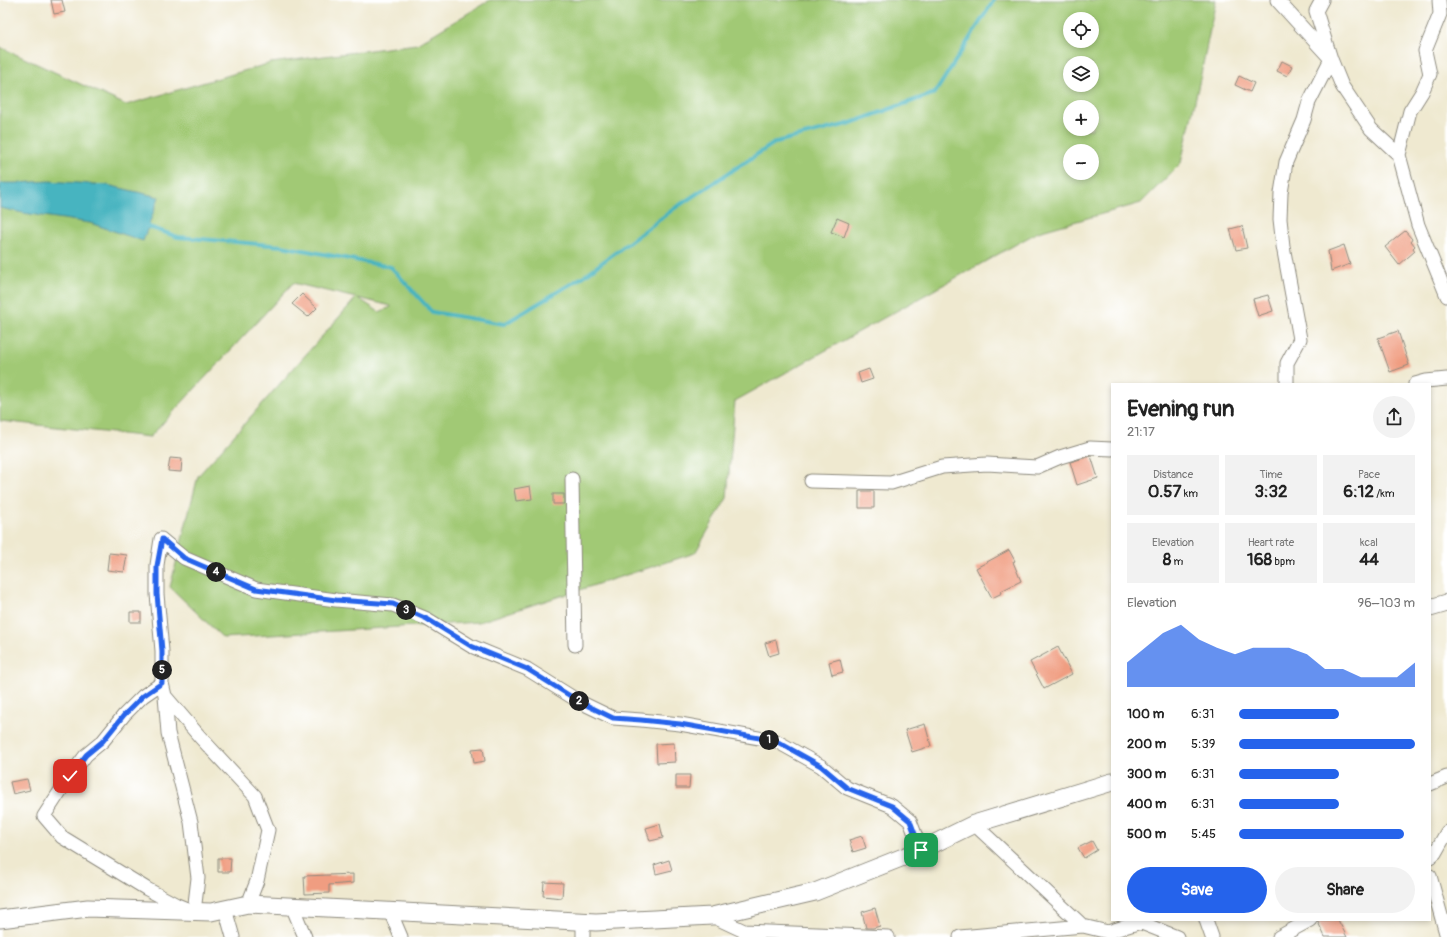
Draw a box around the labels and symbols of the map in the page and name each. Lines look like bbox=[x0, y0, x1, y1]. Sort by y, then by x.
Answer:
pin: 4 bbox=[206, 562, 226, 582]
pin: 3 bbox=[396, 600, 416, 620]
pin: 5 bbox=[152, 660, 172, 680]
pin: 2 bbox=[569, 691, 589, 711]
pin: 1 bbox=[759, 730, 779, 750]
pin bbox=[53, 759, 87, 793]
pin bbox=[904, 833, 938, 867]

